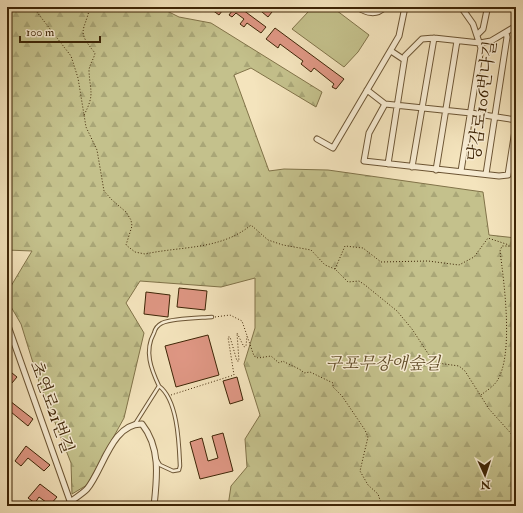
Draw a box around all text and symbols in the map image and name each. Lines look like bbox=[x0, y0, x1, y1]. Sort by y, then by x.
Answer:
scale bar bbox=[20, 18, 100, 44]
text: 100 m bbox=[26, 25, 55, 40]
street label: 당감로106번나길 bbox=[463, 39, 501, 163]
park label: 구포무장애숲길 bbox=[326, 353, 442, 374]
street label: 초연로21번길 bbox=[26, 358, 78, 456]
north arrow bbox=[465, 455, 505, 495]
text: N bbox=[479, 478, 492, 491]

